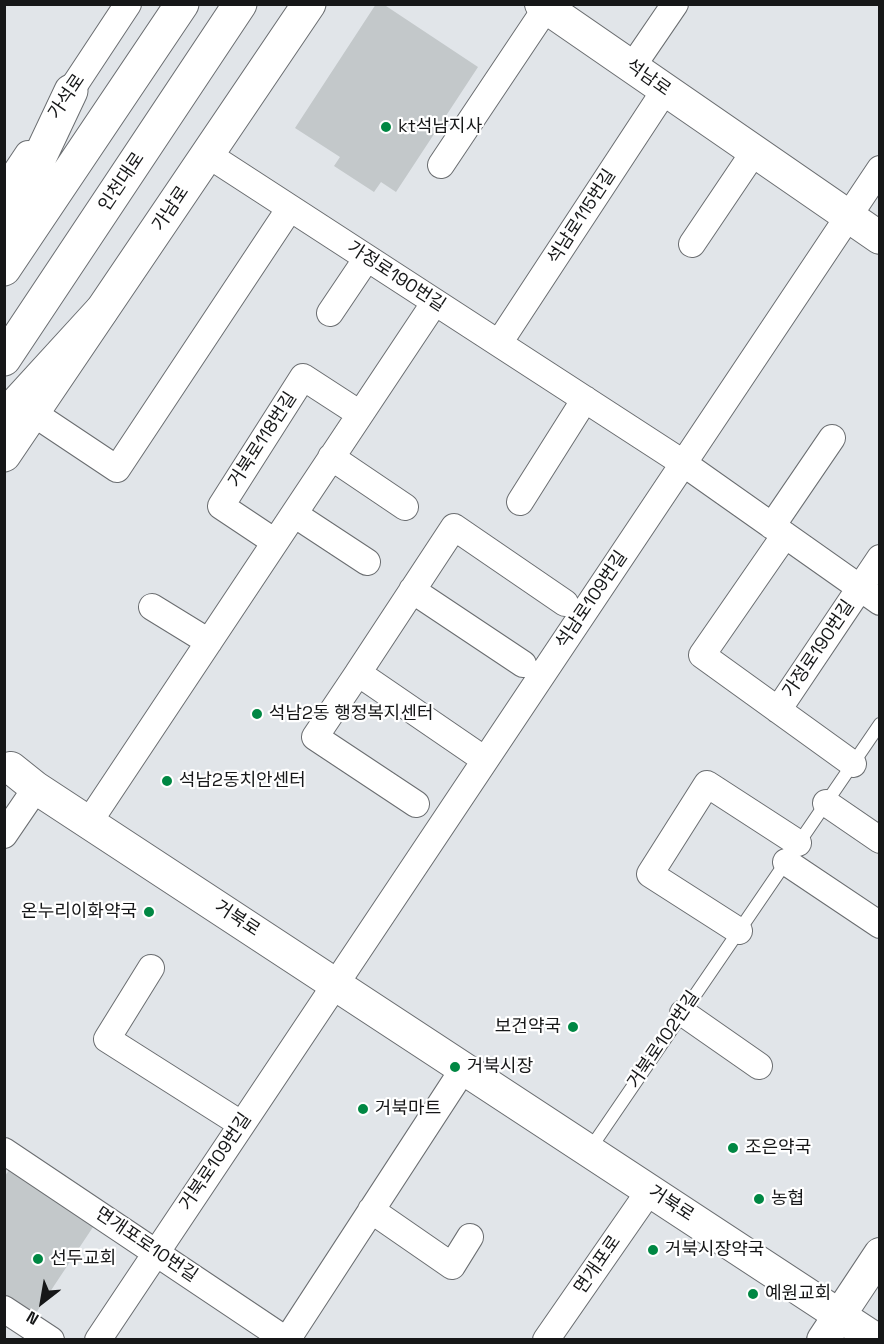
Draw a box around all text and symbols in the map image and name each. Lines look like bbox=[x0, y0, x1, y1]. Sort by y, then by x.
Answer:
street label: 석남로 bbox=[621, 55, 675, 101]
street label: 가석로 bbox=[44, 70, 90, 124]
place label: kt석남지사 bbox=[398, 116, 482, 138]
marker: kt석남지사 bbox=[379, 120, 393, 134]
street label: 인천대로 bbox=[95, 149, 149, 215]
street label: 석남로115번길 bbox=[543, 166, 621, 268]
street label: 가남로 bbox=[148, 182, 194, 236]
street label: 가정로190번길 bbox=[343, 237, 449, 317]
street label: 거북로118번길 bbox=[224, 388, 302, 492]
street label: 석남로109번길 bbox=[551, 547, 633, 653]
street label: 가정로190번길 bbox=[778, 596, 860, 702]
place label: 석남2동 행정복지센터 bbox=[269, 703, 434, 725]
marker: 석남2동 행정복지센터 bbox=[250, 707, 264, 721]
place label: 석남2동치안센터 bbox=[179, 770, 306, 792]
marker: 석남2동치안센터 bbox=[160, 774, 174, 788]
street label: 거북로 bbox=[210, 896, 264, 942]
place label: 온누리이화약국 bbox=[21, 901, 137, 923]
marker: 온누리이화약국 bbox=[142, 905, 156, 919]
street label: 거북로102번길 bbox=[624, 987, 704, 1093]
place label: 보건약국 bbox=[495, 1016, 561, 1038]
marker: 보건약국 bbox=[566, 1020, 580, 1034]
place label: 거북시장 bbox=[467, 1056, 533, 1078]
marker: 거북시장 bbox=[448, 1060, 462, 1074]
place label: 거북마트 bbox=[375, 1098, 441, 1120]
marker: 거북마트 bbox=[356, 1102, 370, 1116]
street label: 거북로109번길 bbox=[175, 1109, 257, 1215]
place label: 조은약국 bbox=[745, 1137, 811, 1159]
marker: 조은약국 bbox=[726, 1141, 740, 1155]
street label: 거북로 bbox=[644, 1181, 698, 1227]
place label: 농협 bbox=[771, 1188, 804, 1210]
marker: 농협 bbox=[752, 1192, 766, 1206]
street label: 면개포로10번길 bbox=[91, 1203, 201, 1287]
street label: 면개포로 bbox=[570, 1232, 626, 1298]
place label: 거북시장약국 bbox=[665, 1239, 764, 1261]
marker: 거북시장약국 bbox=[646, 1243, 660, 1257]
place label: 선두교회 bbox=[50, 1248, 116, 1270]
marker: 선두교회 bbox=[31, 1252, 45, 1266]
north arrow bbox=[12, 1272, 72, 1332]
place label: 예원교회 bbox=[765, 1283, 831, 1305]
marker: 예원교회 bbox=[746, 1287, 760, 1301]
text: N bbox=[22, 1306, 42, 1330]

